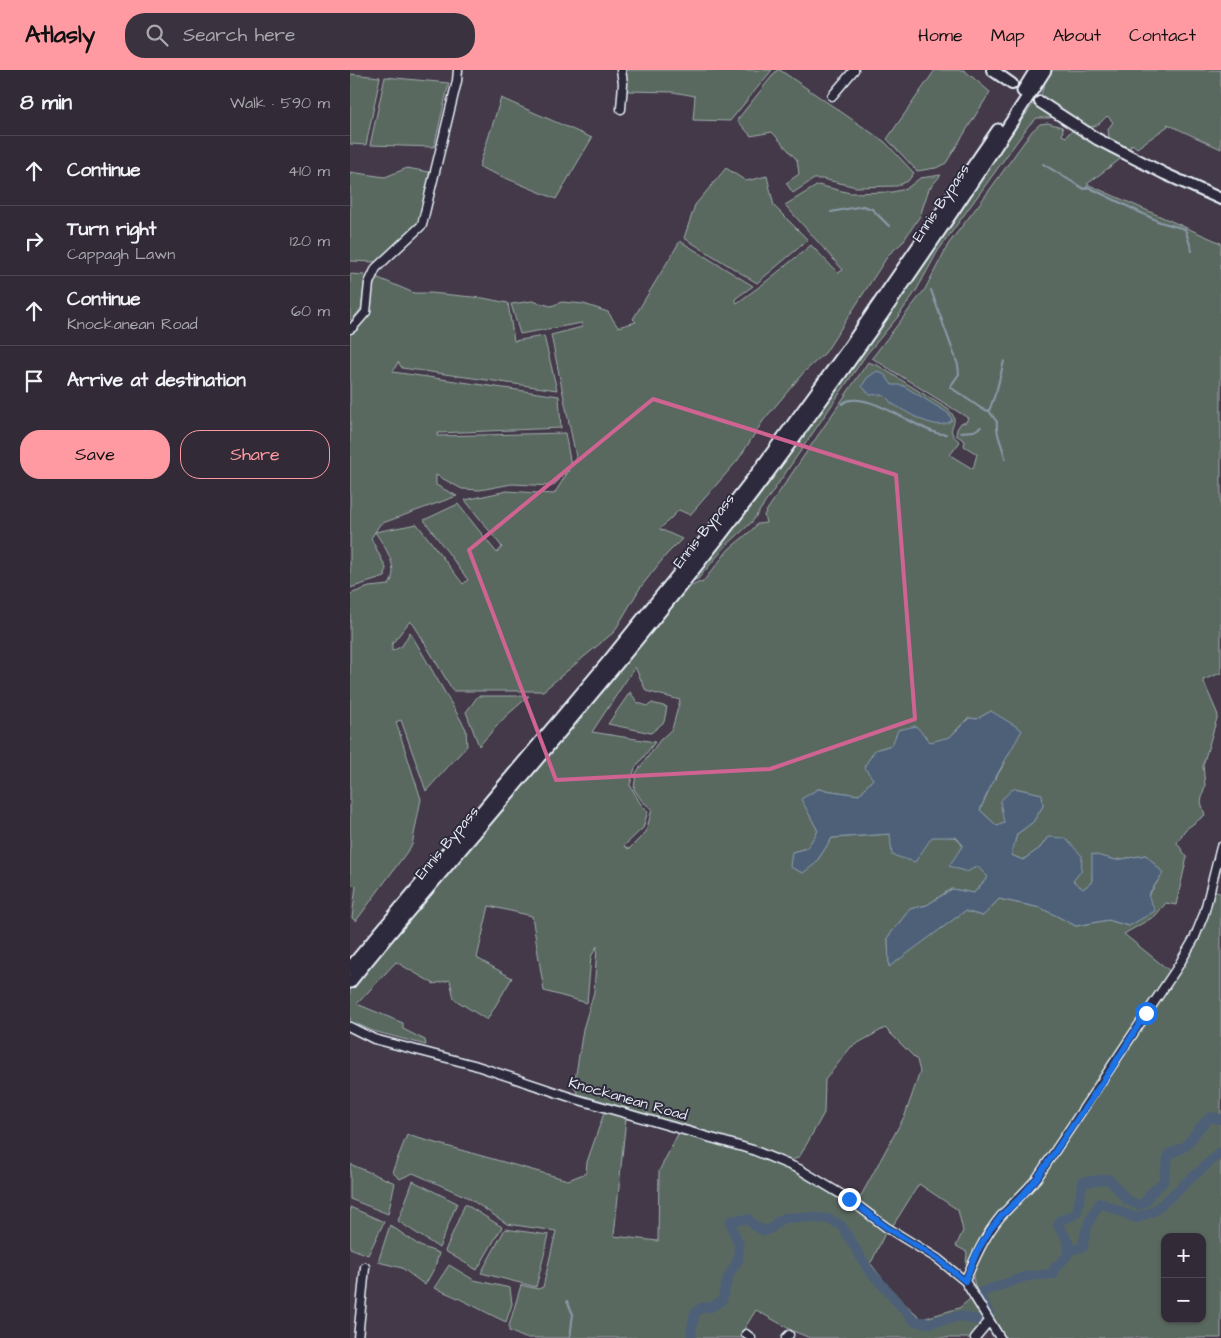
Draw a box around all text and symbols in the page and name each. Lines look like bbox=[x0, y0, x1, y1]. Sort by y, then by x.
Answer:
search box bbox=[125, 13, 475, 58]
text: Atlasly bbox=[25, 18, 95, 52]
icon: search bbox=[143, 21, 171, 49]
text: Search here bbox=[183, 22, 295, 49]
text: Home bbox=[918, 23, 963, 48]
text: Map bbox=[991, 23, 1025, 48]
text: About bbox=[1053, 23, 1101, 48]
text: Contact bbox=[1129, 23, 1196, 48]
text: 8 min bbox=[20, 88, 72, 117]
text: Walk · 590 m bbox=[230, 92, 330, 114]
icon: ahead bbox=[20, 157, 48, 185]
text: Continue bbox=[67, 157, 141, 184]
text: 410 m bbox=[288, 160, 330, 182]
street label: Ennis Bypass bbox=[907, 160, 976, 247]
text: Turn right bbox=[67, 216, 156, 243]
icon: right bbox=[20, 227, 48, 255]
text: 120 m bbox=[290, 230, 330, 252]
text: Cappagh Lawn bbox=[67, 243, 175, 265]
text: Continue bbox=[67, 286, 141, 313]
icon: ahead bbox=[20, 297, 48, 325]
text: 60 m bbox=[291, 300, 330, 322]
text: Knockanean Road bbox=[67, 313, 198, 335]
icon: arrive bbox=[20, 367, 48, 395]
text: Arrive at destination bbox=[67, 367, 246, 394]
button: Save bbox=[20, 430, 170, 479]
button: Share bbox=[180, 430, 330, 479]
street label: Ennis Bypass bbox=[668, 489, 741, 573]
street label: Ennis Bypass bbox=[410, 802, 485, 885]
route start bbox=[1135, 1002, 1158, 1025]
street label: Knockanean Road bbox=[566, 1072, 690, 1126]
route end bbox=[838, 1188, 861, 1211]
map controls bbox=[1161, 1233, 1206, 1323]
button: + bbox=[1161, 1233, 1206, 1278]
button: − bbox=[1161, 1278, 1206, 1323]

